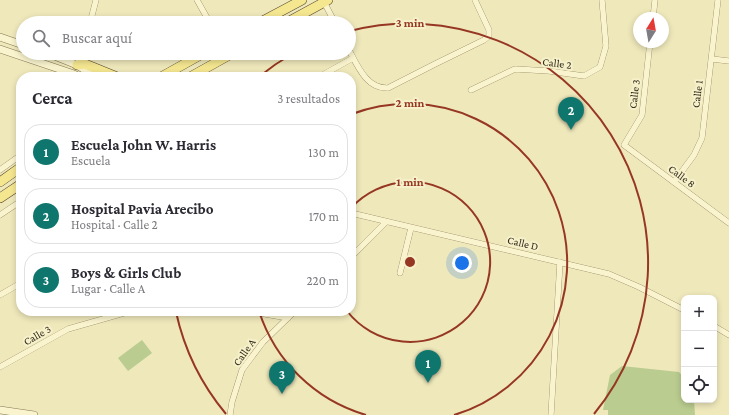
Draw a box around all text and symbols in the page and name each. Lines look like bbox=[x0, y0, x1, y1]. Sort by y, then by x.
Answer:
north arrow bbox=[633, 12, 669, 48]
search box bbox=[16, 16, 356, 60]
text: 3 min bbox=[396, 16, 424, 30]
icon: search bbox=[30, 27, 52, 49]
text: Buscar aquí bbox=[62, 30, 132, 46]
street label: Calle 2 bbox=[542, 55, 572, 71]
street label: Calle 3 bbox=[626, 79, 642, 109]
street label: Calle 1 bbox=[689, 79, 705, 109]
text: Cerca bbox=[32, 89, 72, 108]
text: 3 resultados bbox=[277, 91, 340, 106]
text: 2 min bbox=[396, 96, 425, 110]
pin: 2 bbox=[558, 97, 584, 130]
text: Escuela John W. Harris bbox=[71, 137, 216, 153]
text: 1 bbox=[44, 145, 48, 160]
text: 130 m bbox=[308, 145, 339, 160]
text: Escuela bbox=[71, 153, 111, 168]
street label: Calle 8 bbox=[666, 162, 698, 190]
text: 1 min bbox=[396, 175, 424, 189]
text: Hospital Pavia Arecibo bbox=[71, 201, 214, 217]
text: 2 bbox=[43, 209, 49, 224]
text: 170 m bbox=[309, 209, 339, 224]
text: Hospital · Calle 2 bbox=[71, 217, 158, 232]
street label: Calle D bbox=[506, 234, 540, 252]
your location bbox=[452, 253, 472, 273]
centre of rings bbox=[403, 255, 417, 269]
text: Boys & Girls Club bbox=[71, 265, 181, 281]
text: 3 bbox=[43, 273, 49, 288]
text: 220 m bbox=[306, 273, 339, 288]
text: Lugar · Calle A bbox=[71, 281, 145, 296]
map controls bbox=[681, 295, 717, 403]
button: + bbox=[681, 295, 717, 331]
street label: Calle 3 bbox=[21, 322, 53, 348]
button: − bbox=[681, 331, 717, 367]
street label: Calle A bbox=[230, 335, 258, 368]
pin: 1 bbox=[415, 350, 441, 383]
pin: 3 bbox=[269, 361, 295, 394]
button: locate bbox=[681, 367, 717, 403]

